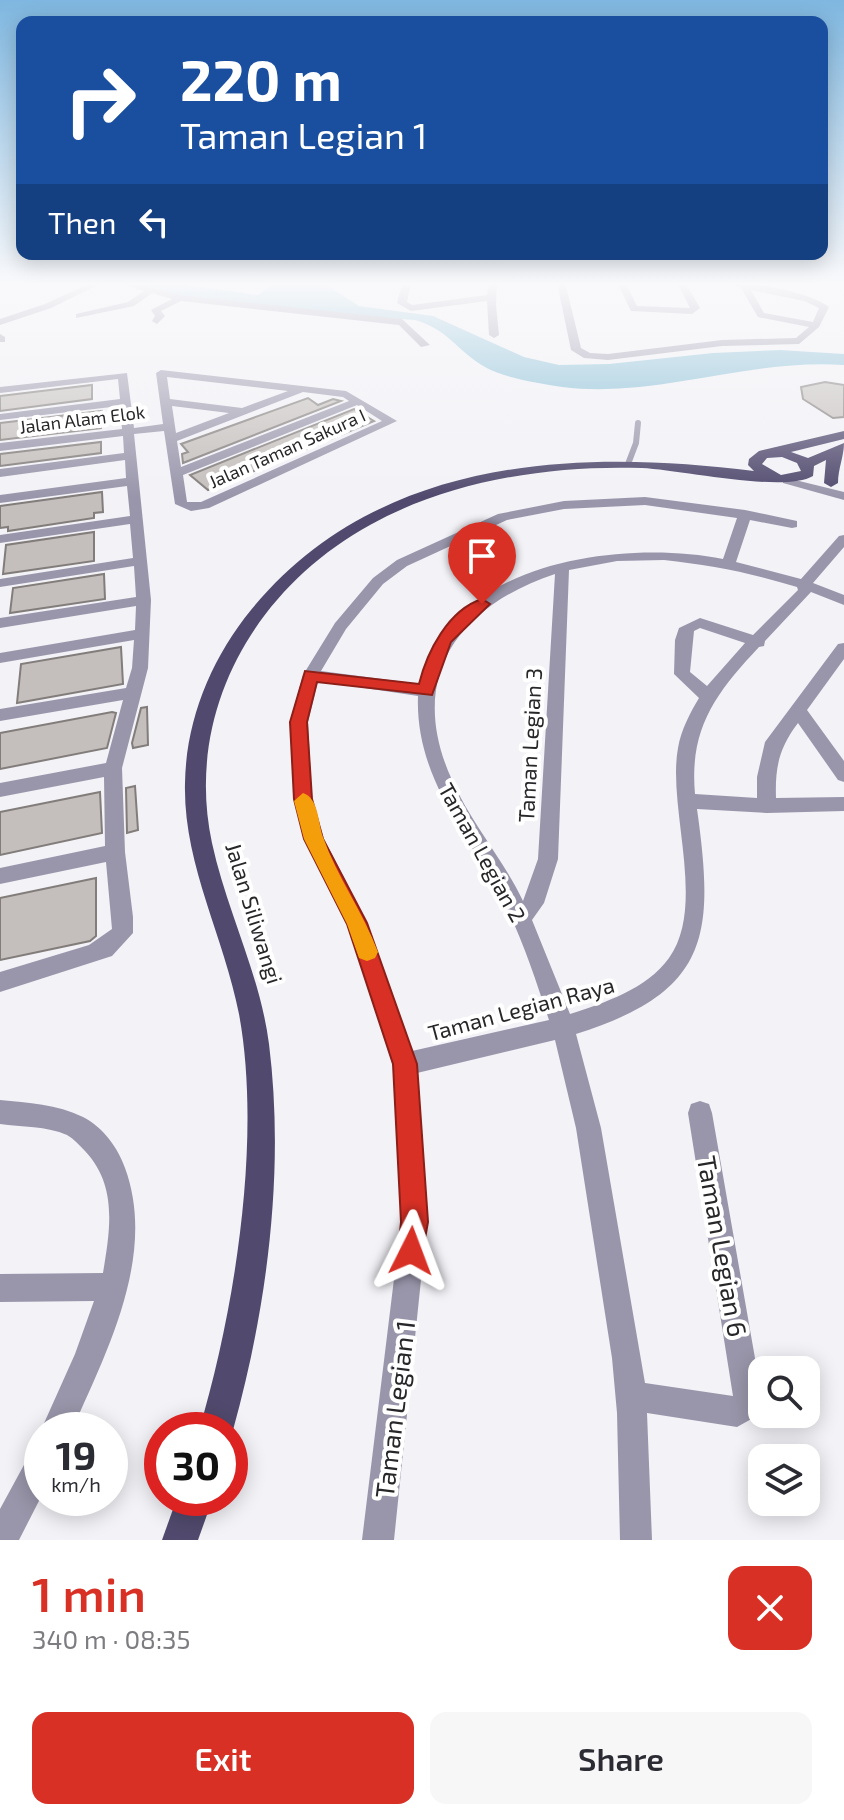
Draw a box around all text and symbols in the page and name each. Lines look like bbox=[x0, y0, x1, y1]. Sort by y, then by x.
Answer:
text: 220 m bbox=[180, 45, 342, 112]
icon: right bbox=[48, 48, 152, 152]
text: Taman Legian 1 bbox=[180, 113, 427, 156]
icon: left bbox=[132, 200, 176, 244]
text: Then bbox=[48, 204, 116, 240]
street label: Jalan Alam Elok bbox=[18, 400, 146, 438]
street label: Jalan Taman Sakura I bbox=[205, 404, 369, 492]
pin bbox=[448, 522, 516, 604]
icon: arrive bbox=[460, 534, 504, 578]
street label: Taman Legian 3 bbox=[512, 667, 546, 823]
street label: Taman Legian 2 bbox=[434, 778, 532, 926]
street label: Jalan Siliwangi bbox=[221, 839, 289, 987]
street label: Taman Legian Raya bbox=[425, 971, 617, 1045]
street label: Taman Legian 6 bbox=[692, 1153, 754, 1339]
position arrow bbox=[369, 1209, 453, 1293]
street label: Taman Legian 1 bbox=[368, 1318, 420, 1500]
map controls bbox=[748, 1356, 820, 1516]
button: search bbox=[748, 1356, 820, 1428]
speed limit sign: 30 bbox=[144, 1412, 248, 1516]
text: 19 bbox=[56, 1430, 96, 1478]
button: layers bbox=[748, 1444, 820, 1516]
text: km/h bbox=[51, 1472, 101, 1496]
text: 1 min bbox=[32, 1564, 146, 1622]
button: close bbox=[728, 1566, 812, 1650]
text: 340 m · 08:35 bbox=[32, 1623, 190, 1654]
button: Exit bbox=[32, 1712, 414, 1804]
button: Share bbox=[430, 1712, 812, 1804]

